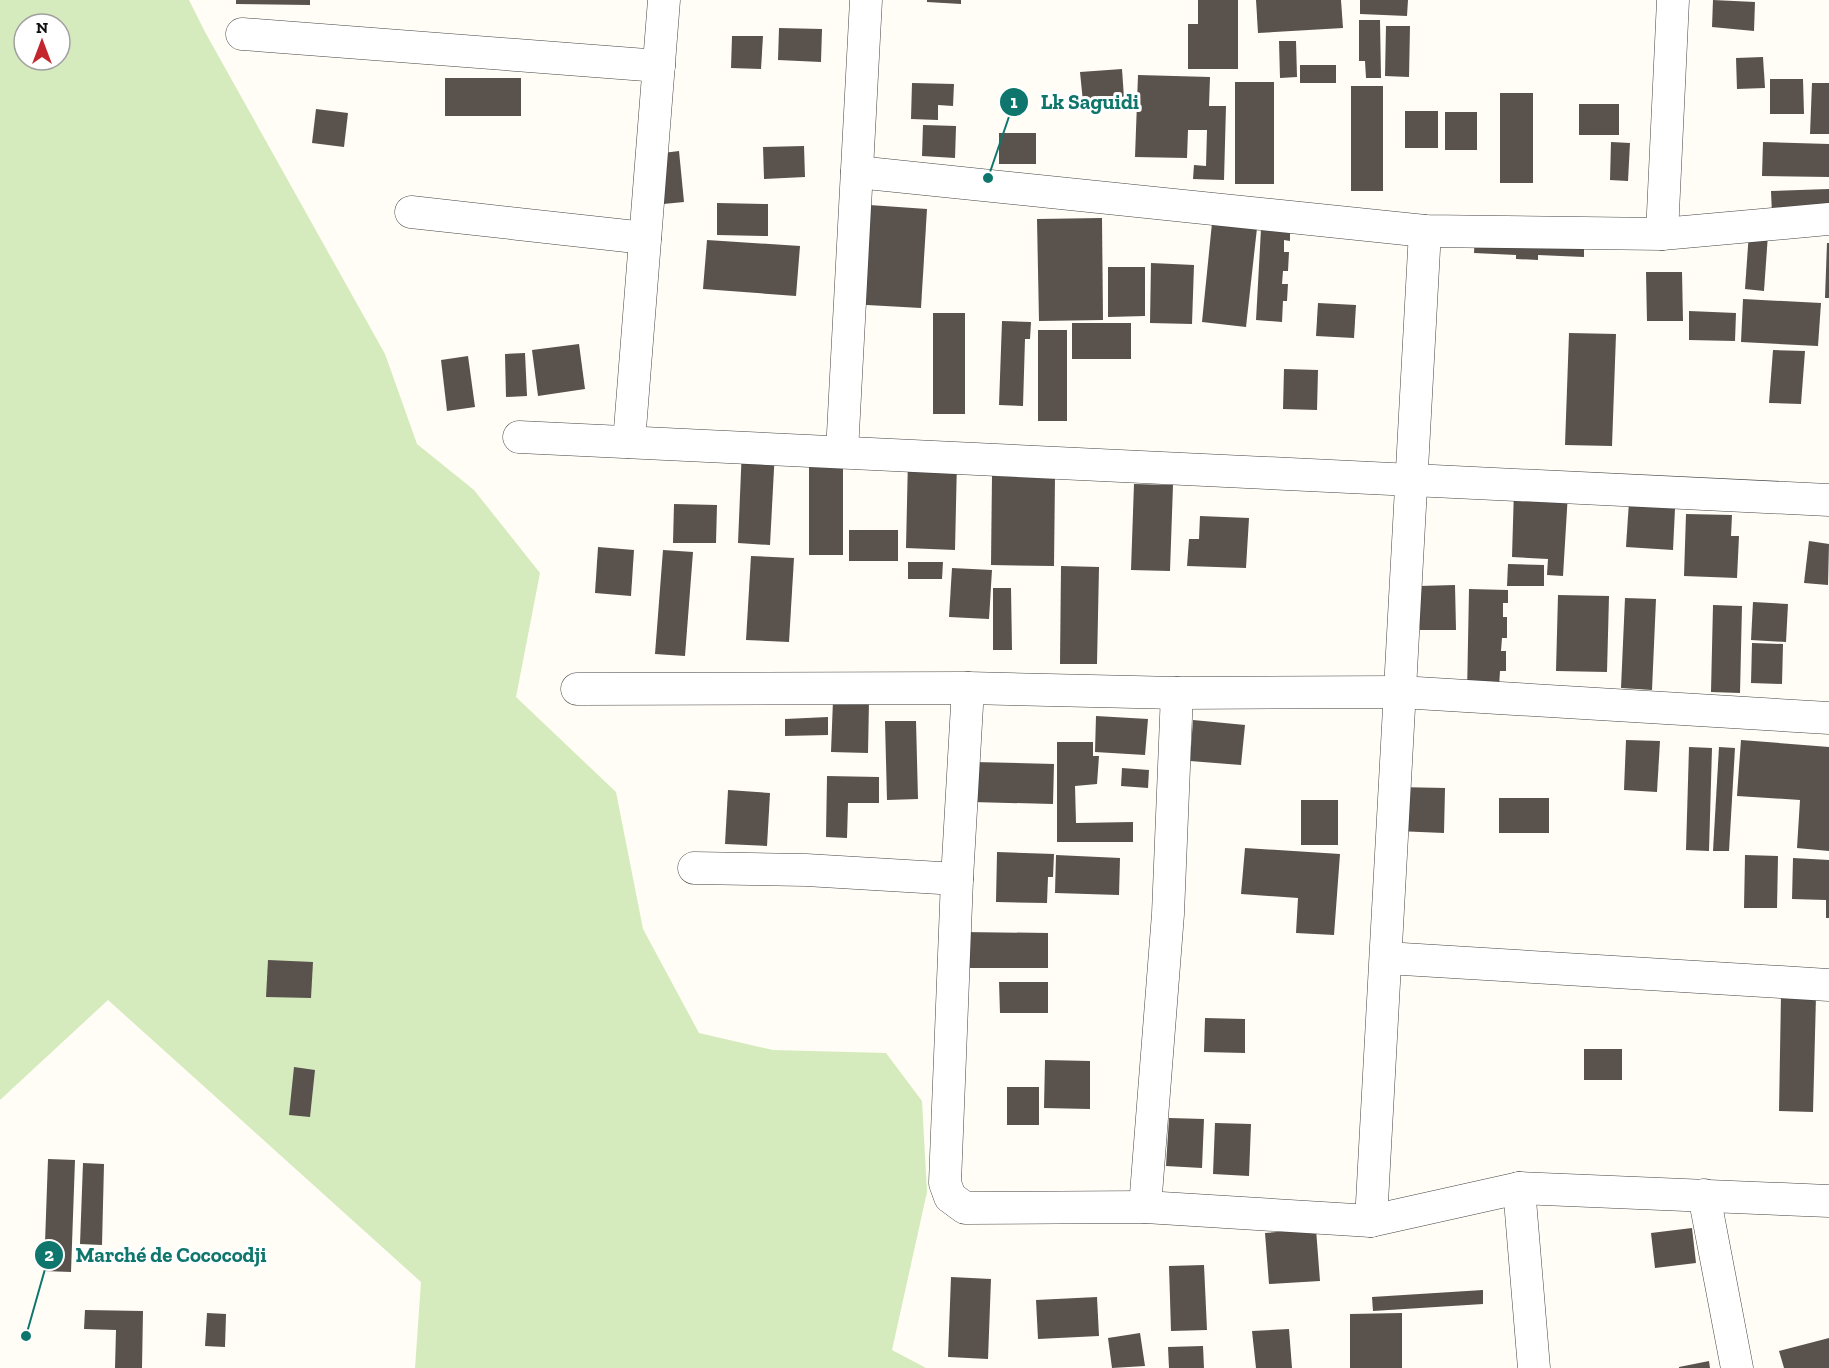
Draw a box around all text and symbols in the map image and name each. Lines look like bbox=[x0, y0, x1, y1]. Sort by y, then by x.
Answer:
north arrow bbox=[12, 12, 72, 72]
text: N bbox=[36, 18, 48, 37]
callout: Lk Saguidi bbox=[999, 83, 1151, 122]
text: Lk Saguidi bbox=[1041, 89, 1139, 114]
text: 1 bbox=[1010, 91, 1018, 113]
callout: Marché de Cococodji bbox=[34, 1235, 279, 1274]
text: Marché de Cococodji bbox=[76, 1242, 266, 1267]
text: 2 bbox=[44, 1244, 54, 1266]

